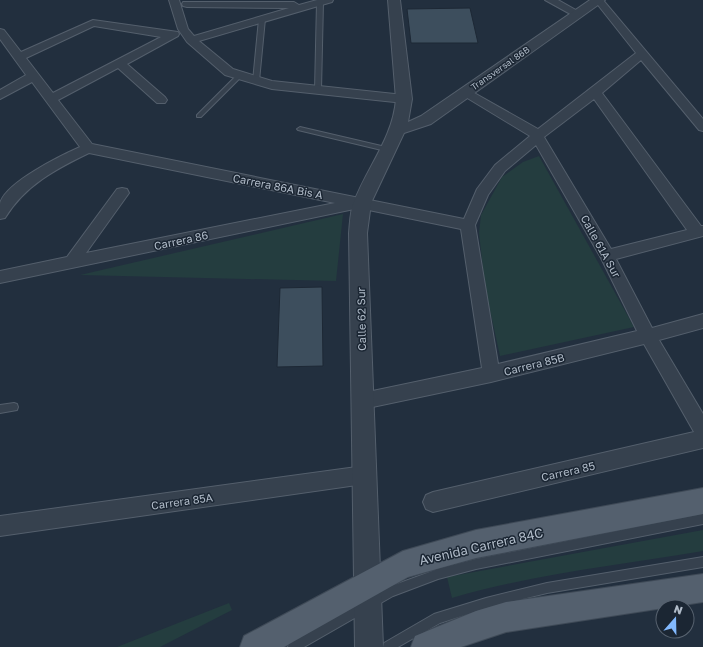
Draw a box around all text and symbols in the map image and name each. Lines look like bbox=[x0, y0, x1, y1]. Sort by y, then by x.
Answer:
street label: Transversal 86B bbox=[469, 44, 531, 92]
street label: Carrera 86A Bis A bbox=[232, 171, 325, 201]
street label: Calle 61A Sur bbox=[578, 212, 624, 280]
street label: Carrera 86 bbox=[153, 228, 210, 252]
street label: Calle 62 Sur bbox=[354, 286, 368, 351]
street label: Carrera 85B bbox=[502, 350, 566, 378]
street label: Carrera 85 bbox=[540, 459, 596, 483]
street label: Carrera 85A bbox=[150, 490, 214, 512]
street label: Avenida Carrera 84C bbox=[418, 524, 545, 568]
north arrow bbox=[655, 599, 695, 639]
text: N bbox=[672, 602, 685, 617]

